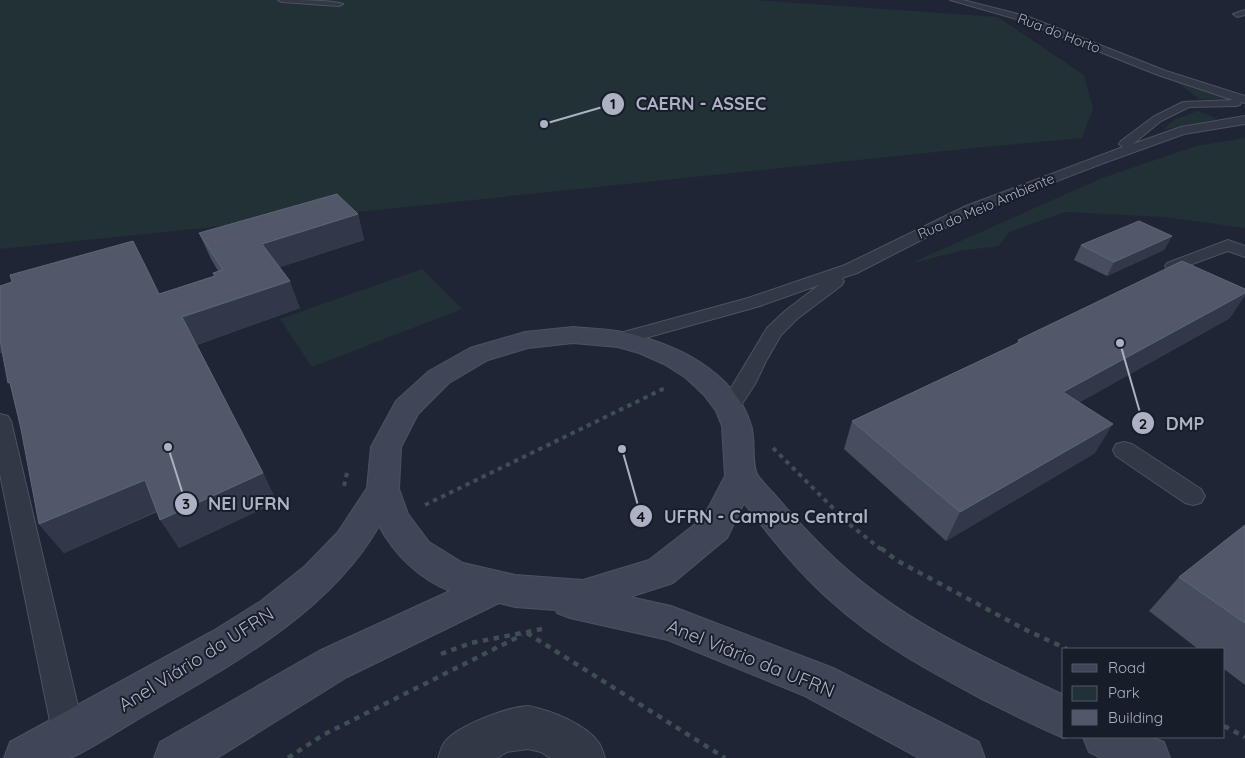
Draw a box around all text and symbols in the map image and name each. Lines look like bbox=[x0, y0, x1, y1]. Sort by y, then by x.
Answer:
street label: Rua do Horto bbox=[1015, 9, 1103, 57]
callout: CAERN - ASSEC bbox=[601, 87, 776, 120]
text: CAERN - ASSEC bbox=[636, 92, 766, 115]
text: 1 bbox=[610, 94, 616, 113]
street label: Rua do Meio Ambiente bbox=[915, 169, 1057, 243]
callout: DMP bbox=[1131, 407, 1214, 440]
text: DMP bbox=[1166, 412, 1204, 435]
text: 2 bbox=[1139, 414, 1147, 433]
callout: NEI UFRN bbox=[173, 487, 300, 520]
text: NEI UFRN bbox=[208, 492, 290, 515]
text: 3 bbox=[182, 494, 190, 513]
callout: UFRN - Campus Central bbox=[629, 500, 878, 533]
text: UFRN - Campus Central bbox=[664, 505, 868, 528]
text: 4 bbox=[637, 507, 646, 526]
street label: Anel Viário da UFRN bbox=[114, 601, 278, 717]
street label: Anel Viário da UFRN bbox=[664, 613, 838, 703]
legend bbox=[1062, 648, 1225, 738]
text: Road bbox=[1108, 658, 1145, 677]
text: Park bbox=[1108, 683, 1140, 702]
text: Building bbox=[1108, 708, 1163, 727]

